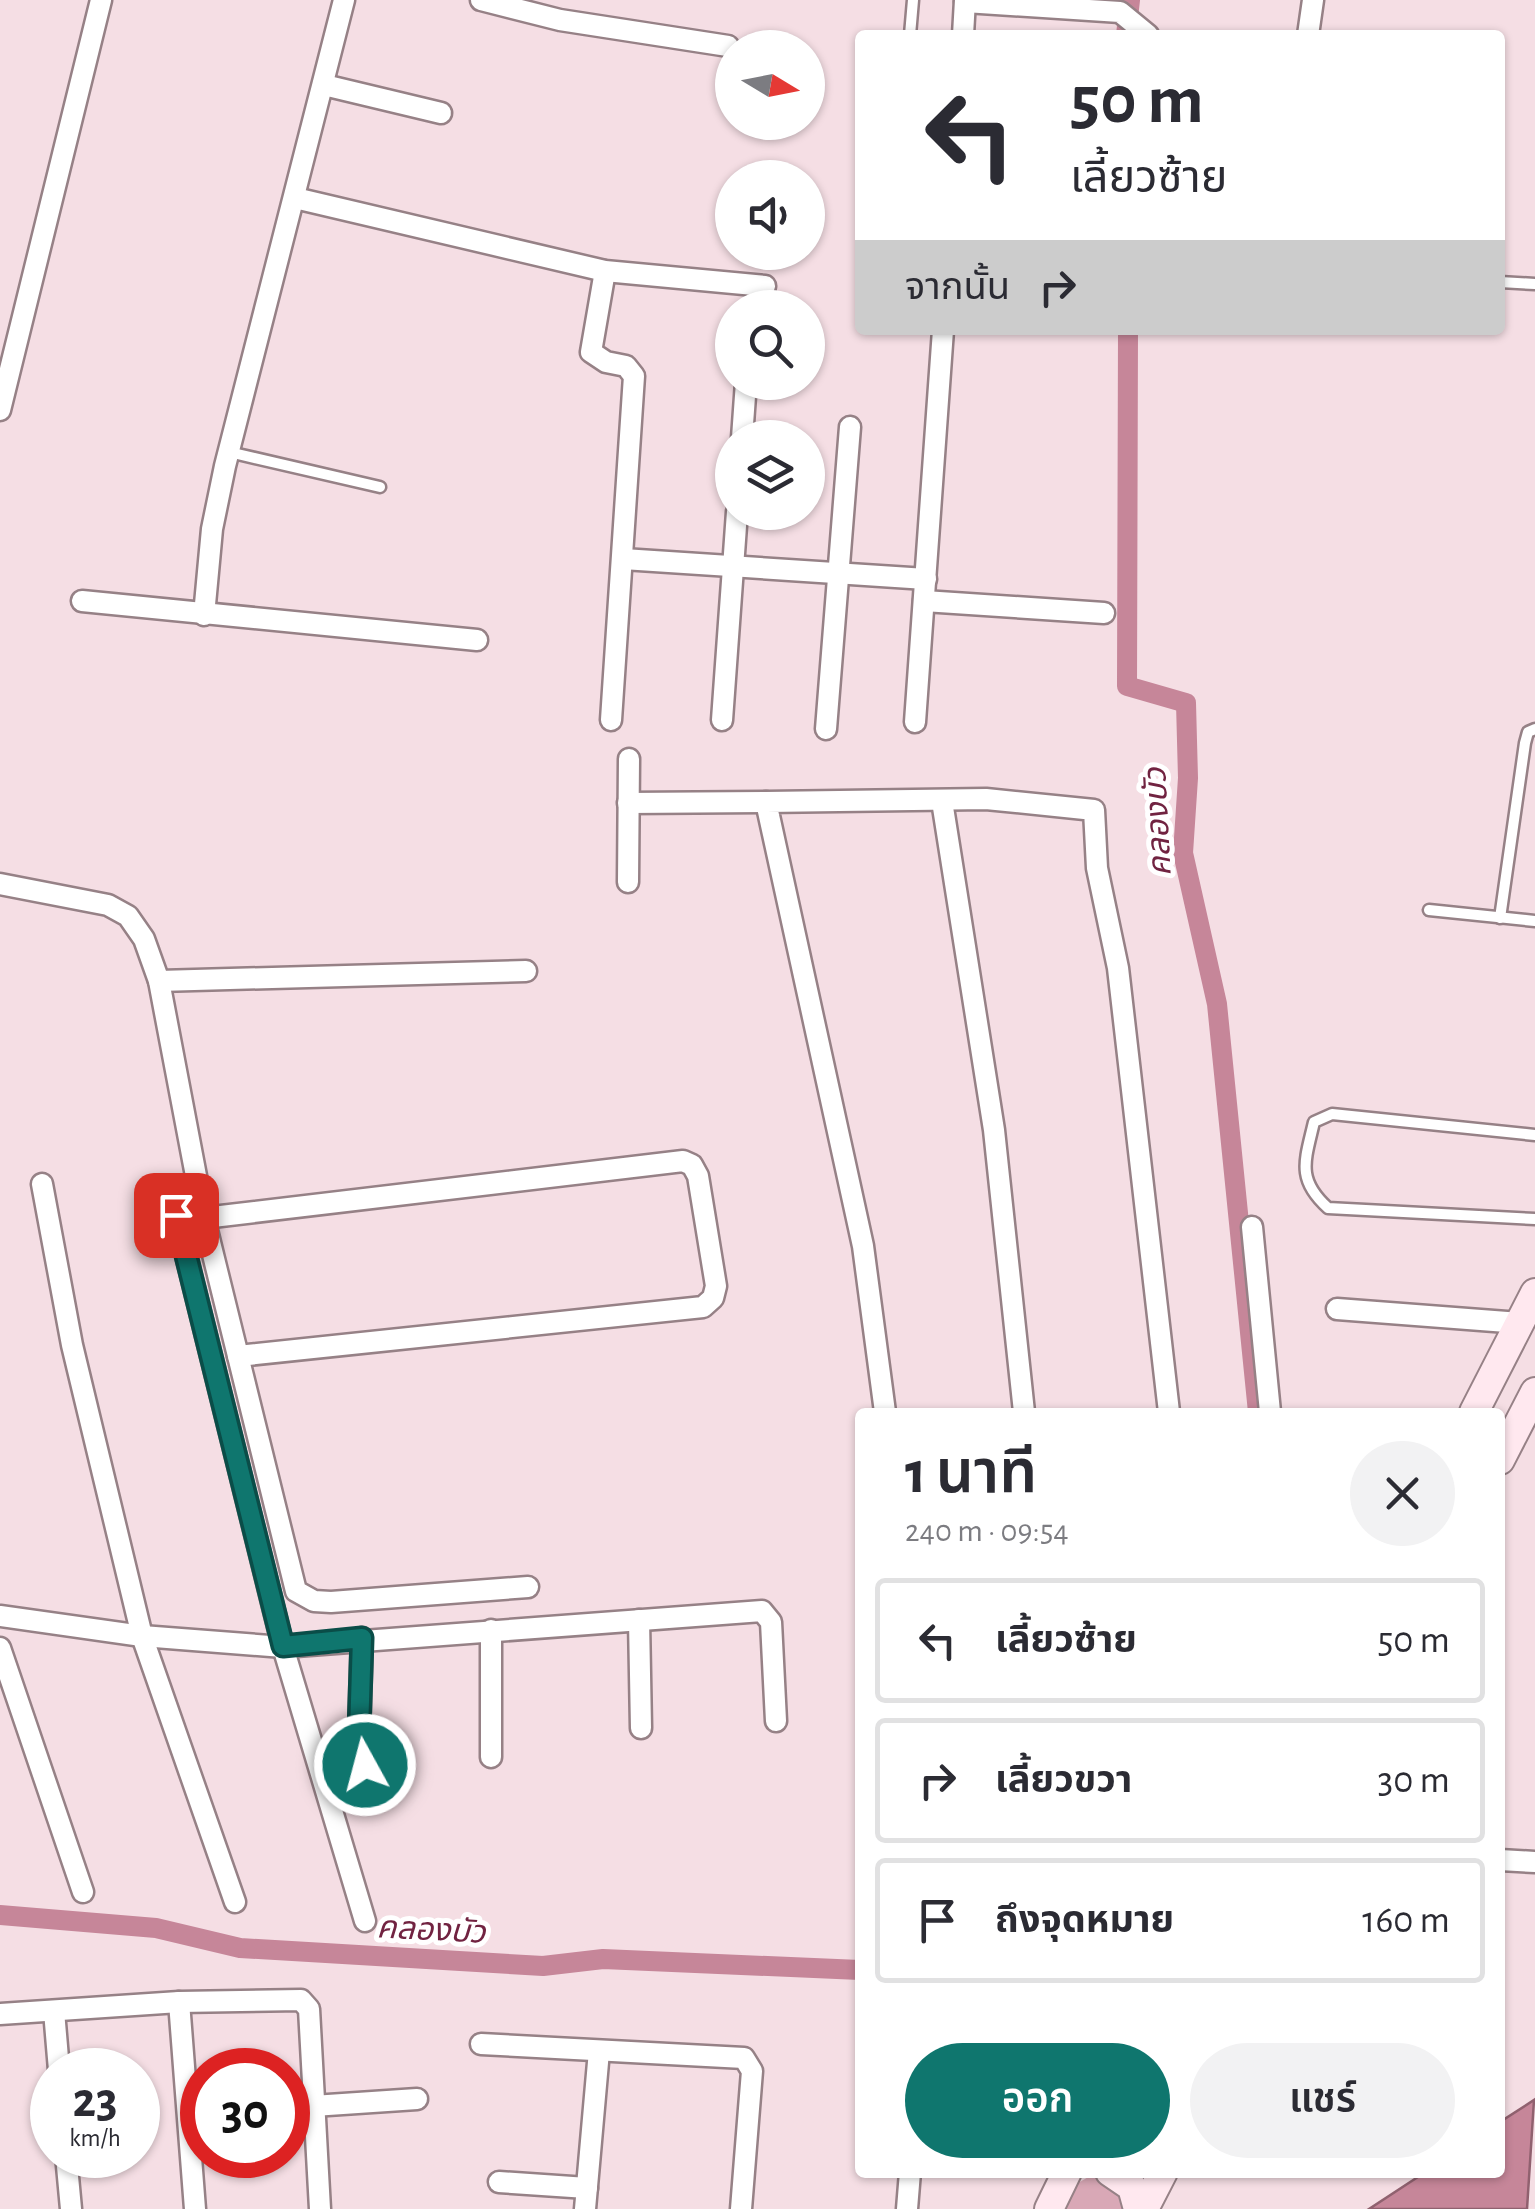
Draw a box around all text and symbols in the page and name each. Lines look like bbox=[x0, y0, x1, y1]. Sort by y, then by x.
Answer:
north arrow bbox=[715, 30, 825, 140]
map controls bbox=[715, 30, 825, 530]
text: 50 m bbox=[1070, 66, 1204, 136]
icon: left bbox=[905, 70, 1035, 200]
text: เลี้ยวซ้าย bbox=[1070, 156, 1227, 201]
button: sound bbox=[715, 160, 825, 270]
icon: right bbox=[1030, 260, 1085, 315]
text: จากนั้น bbox=[905, 269, 1010, 307]
button: search bbox=[715, 290, 825, 400]
button: layers bbox=[715, 420, 825, 530]
water label: คลองบัว bbox=[1139, 766, 1177, 877]
pin bbox=[134, 1173, 219, 1258]
icon: arrive bbox=[149, 1188, 204, 1243]
button: close bbox=[1350, 1441, 1455, 1546]
text: 1 นาที bbox=[905, 1444, 1037, 1504]
text: 240 m · 09:54 bbox=[905, 1515, 1069, 1547]
icon: left bbox=[910, 1613, 965, 1668]
text: เลี้ยวซ้าย bbox=[995, 1622, 1137, 1660]
text: 50 m bbox=[1377, 1622, 1450, 1660]
position arrow bbox=[313, 1713, 417, 1817]
icon: right bbox=[910, 1753, 965, 1808]
text: เลี้ยวขวา bbox=[995, 1762, 1132, 1800]
text: 30 m bbox=[1378, 1762, 1450, 1800]
icon: arrive bbox=[910, 1893, 965, 1948]
text: ถึงจุดหมาย bbox=[995, 1902, 1174, 1940]
text: 160 m bbox=[1362, 1902, 1450, 1940]
water label: คลองบัว bbox=[376, 1911, 487, 1949]
button: ออก bbox=[905, 2043, 1170, 2158]
button: แชร์ bbox=[1190, 2043, 1455, 2158]
speed limit sign: 30 bbox=[180, 2048, 310, 2178]
text: 23 bbox=[72, 2076, 118, 2126]
text: km/h bbox=[69, 2126, 121, 2151]

